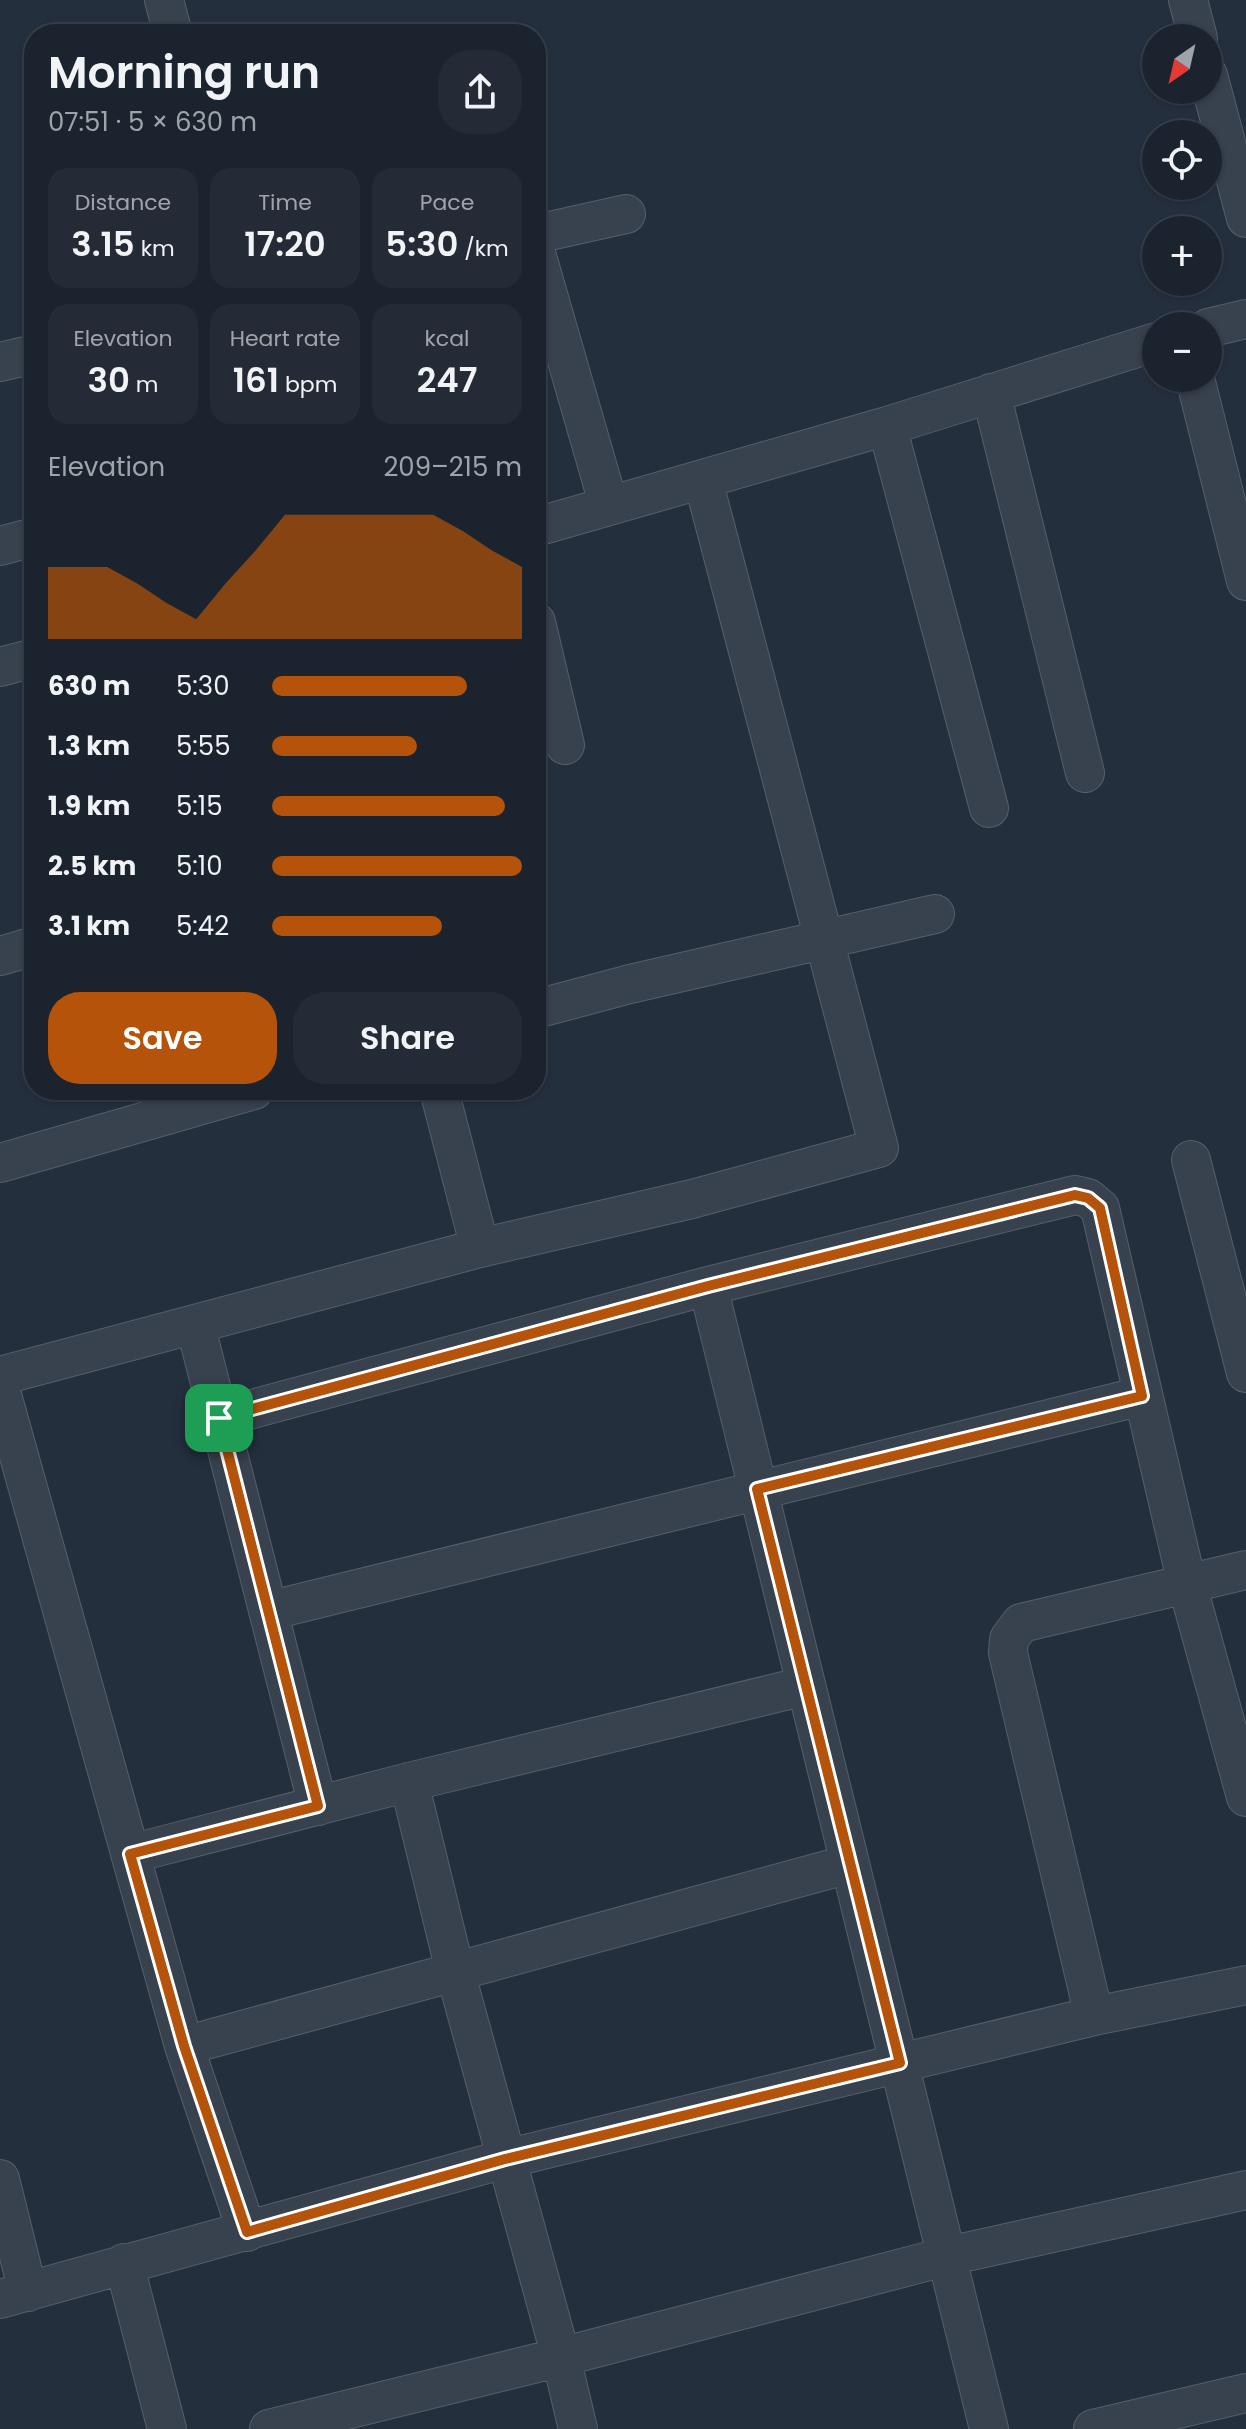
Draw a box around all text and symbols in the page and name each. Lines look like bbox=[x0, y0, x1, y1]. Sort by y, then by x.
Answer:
north arrow bbox=[1142, 24, 1222, 104]
map controls bbox=[1142, 24, 1222, 392]
text: Morning run bbox=[48, 42, 320, 103]
button: share bbox=[438, 50, 522, 134]
text: 07:51 · 5 × 630 m bbox=[48, 104, 257, 140]
button: locate bbox=[1142, 120, 1222, 200]
text: Distance bbox=[75, 187, 171, 218]
text: Time bbox=[258, 187, 312, 218]
text: Pace bbox=[420, 187, 474, 218]
button: + bbox=[1142, 216, 1222, 296]
text: 3.15 bbox=[71, 220, 135, 268]
text: 17:20 bbox=[244, 220, 326, 268]
text: 5:30 bbox=[385, 220, 458, 268]
text: km bbox=[135, 233, 175, 264]
text: /km bbox=[458, 233, 509, 264]
button: − bbox=[1142, 312, 1222, 392]
text: Elevation bbox=[73, 323, 173, 354]
text: Heart rate bbox=[230, 323, 340, 354]
text: kcal bbox=[425, 323, 469, 354]
text: 30 bbox=[88, 356, 130, 404]
text: 161 bbox=[233, 356, 279, 404]
text: 247 bbox=[417, 356, 477, 404]
text: m bbox=[130, 369, 158, 400]
text: bpm bbox=[279, 369, 337, 400]
text: Elevation bbox=[48, 449, 165, 485]
text: 209–215 m bbox=[383, 449, 522, 485]
text: 630 m bbox=[48, 668, 130, 704]
text: 5:30 bbox=[176, 668, 230, 704]
text: 1.3 km bbox=[48, 728, 130, 764]
text: 5:55 bbox=[176, 728, 231, 764]
text: 1.9 km bbox=[48, 788, 130, 824]
text: 5:15 bbox=[176, 788, 223, 824]
text: 2.5 km bbox=[48, 848, 136, 884]
text: 5:10 bbox=[176, 848, 223, 884]
text: 3.1 km bbox=[48, 908, 130, 944]
text: 5:42 bbox=[176, 908, 229, 944]
button: Save bbox=[48, 992, 277, 1084]
button: Share bbox=[293, 992, 522, 1084]
pin bbox=[185, 1384, 253, 1452]
icon: arrive bbox=[197, 1396, 241, 1440]

